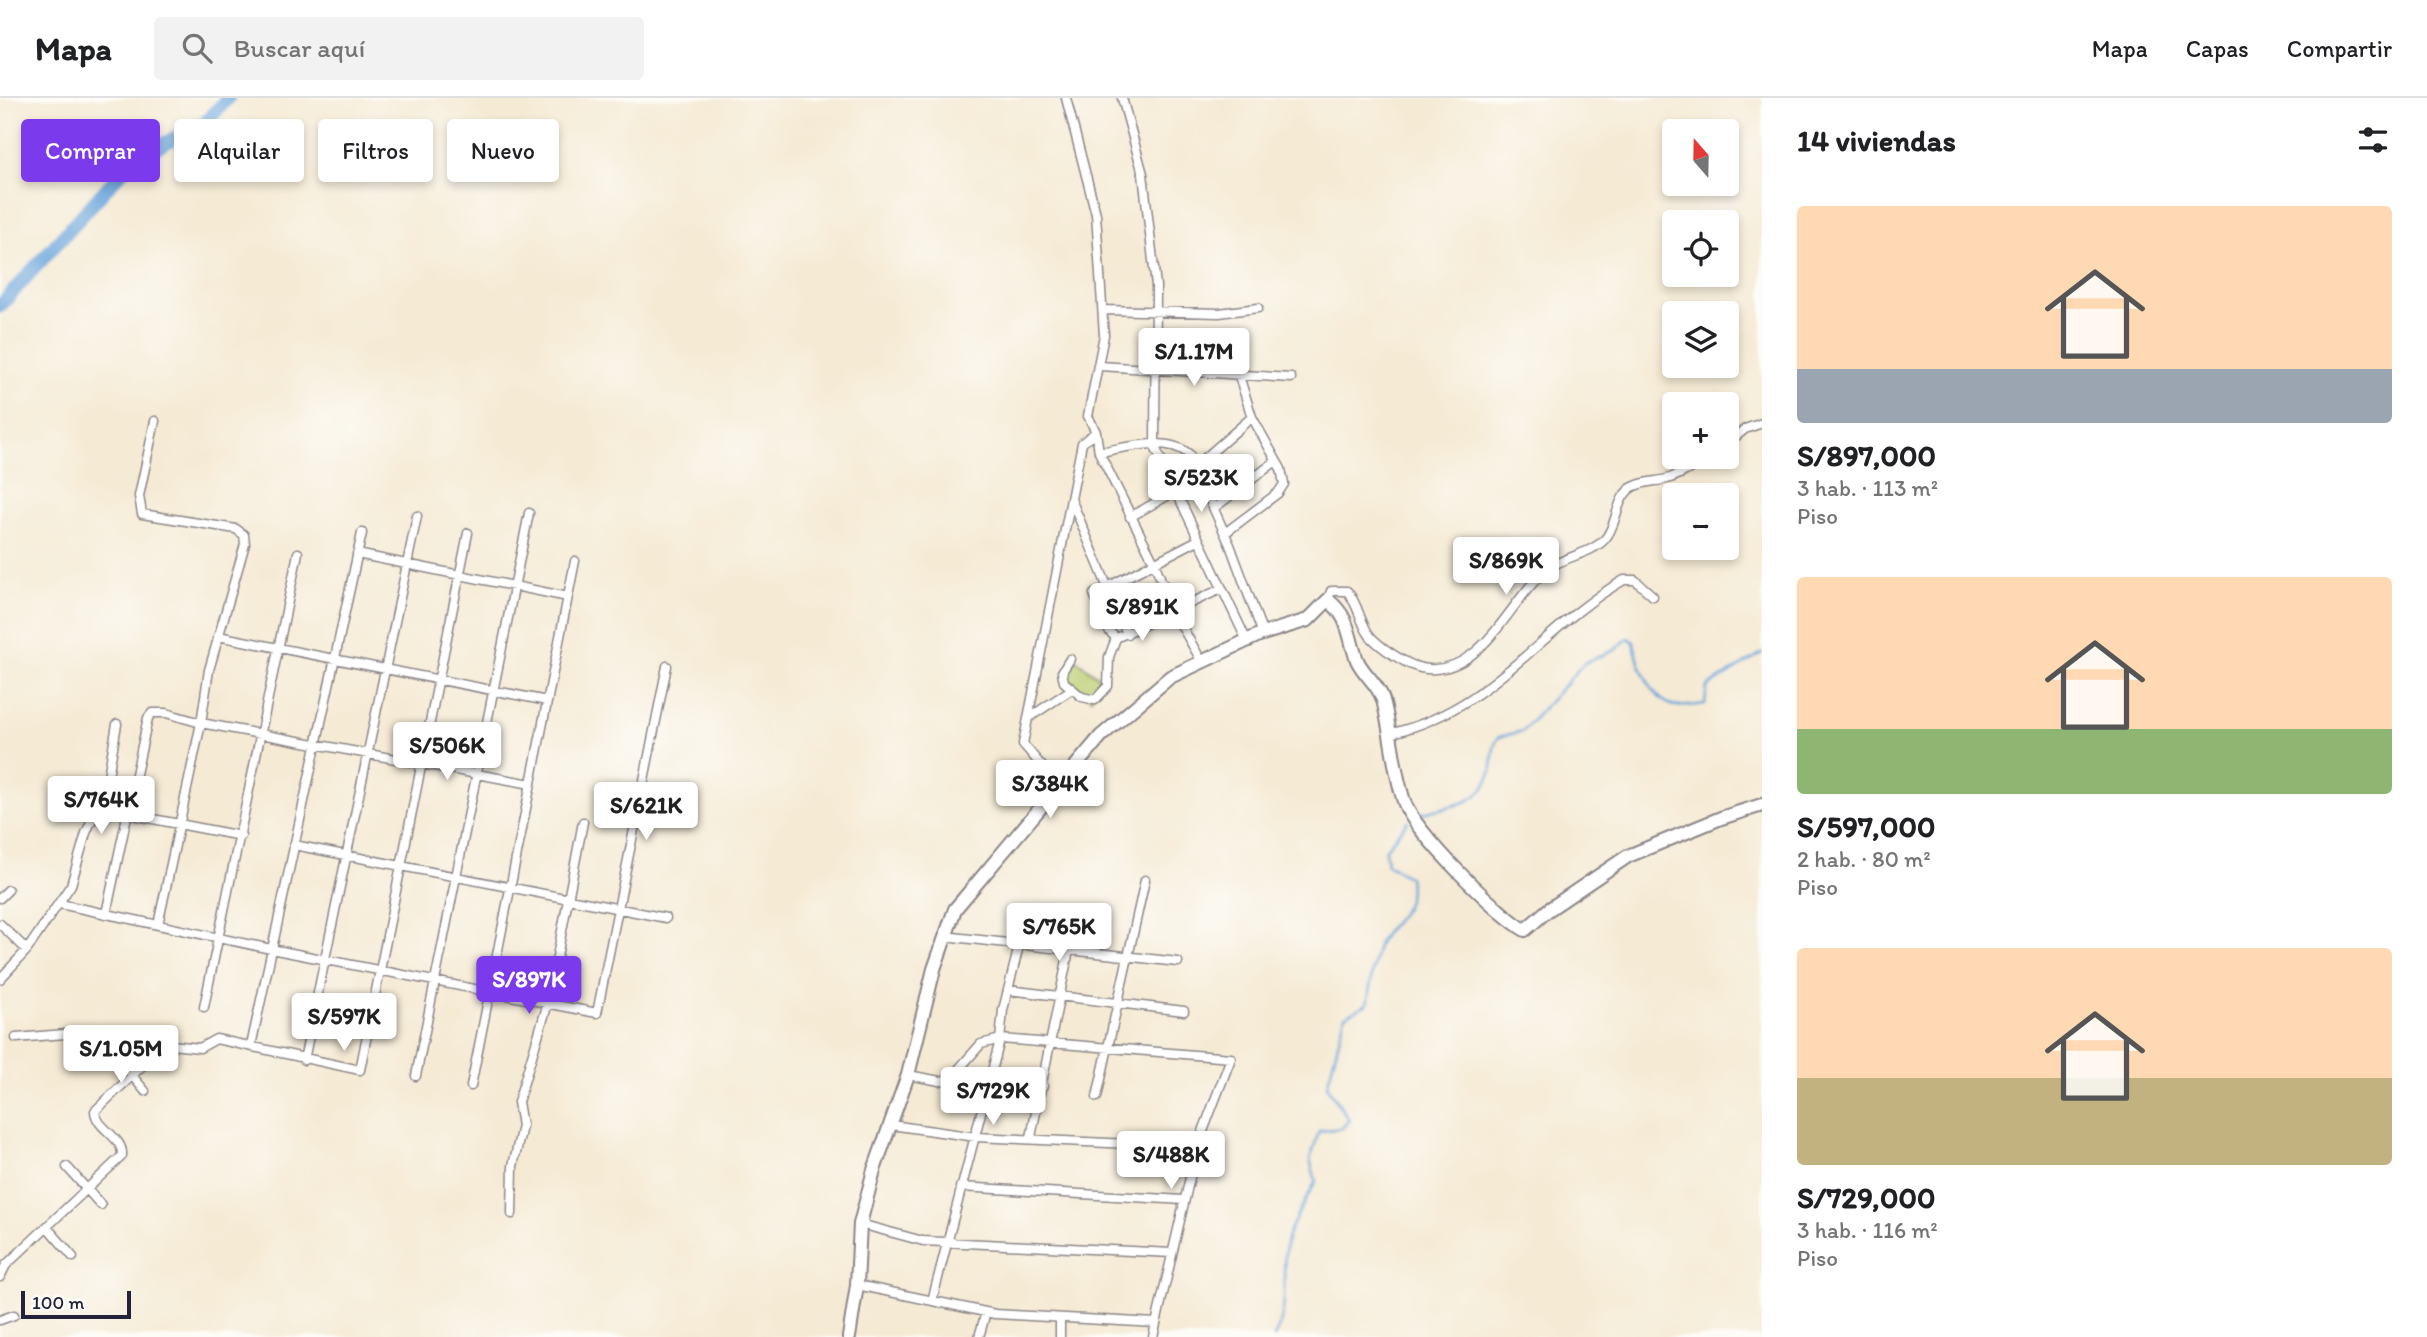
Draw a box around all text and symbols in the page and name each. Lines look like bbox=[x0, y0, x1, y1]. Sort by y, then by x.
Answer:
search box bbox=[154, 17, 644, 80]
text: Mapa bbox=[35, 29, 112, 68]
icon: search bbox=[178, 29, 216, 67]
text: Buscar aquí bbox=[234, 32, 365, 64]
text: Mapa bbox=[2092, 34, 2148, 63]
text: Capas bbox=[2186, 34, 2249, 63]
text: Compartir bbox=[2287, 34, 2392, 63]
chip: Comprar bbox=[21, 119, 160, 182]
chip: Alquilar bbox=[174, 119, 304, 182]
chip: Filtros bbox=[318, 119, 433, 182]
chip: Nuevo bbox=[447, 119, 559, 182]
north arrow bbox=[1662, 119, 1740, 196]
map controls bbox=[1662, 119, 1739, 560]
icon: filters bbox=[2354, 121, 2392, 159]
text: 14 viviendas bbox=[1797, 122, 1956, 159]
button: locate bbox=[1662, 210, 1739, 287]
icon: home bbox=[2032, 251, 2158, 377]
button: layers bbox=[1662, 301, 1739, 378]
pin: S/1.17M bbox=[1129, 328, 1259, 388]
text: S/1.17M bbox=[1154, 337, 1234, 365]
button: + bbox=[1662, 392, 1739, 469]
text: S/897,000 bbox=[1797, 437, 1936, 474]
pin: S/523K bbox=[1144, 454, 1258, 514]
text: S/523K bbox=[1164, 463, 1238, 491]
text: 3 hab. · 113 m² bbox=[1797, 474, 1938, 502]
button: − bbox=[1662, 483, 1739, 560]
text: Piso bbox=[1797, 502, 1838, 530]
pin: S/869K bbox=[1449, 538, 1563, 597]
text: S/869K bbox=[1469, 546, 1543, 574]
pin: S/891K bbox=[1085, 584, 1199, 643]
text: S/891K bbox=[1106, 592, 1178, 620]
icon: home bbox=[2032, 622, 2158, 748]
pin: S/506K bbox=[390, 722, 504, 782]
text: S/506K bbox=[409, 731, 485, 759]
pin: S/384K bbox=[993, 760, 1107, 820]
text: S/384K bbox=[1012, 769, 1088, 797]
pin: S/764K bbox=[44, 776, 158, 836]
pin: S/621K bbox=[589, 782, 703, 842]
text: S/764K bbox=[64, 785, 138, 813]
text: S/621K bbox=[610, 791, 682, 819]
text: S/597,000 bbox=[1797, 808, 1935, 845]
text: 2 hab. · 80 m² bbox=[1797, 845, 1931, 873]
text: Piso bbox=[1797, 873, 1838, 901]
pin: S/765K bbox=[1002, 904, 1116, 963]
text: S/765K bbox=[1023, 912, 1095, 940]
pin: S/897K bbox=[472, 956, 586, 1016]
text: S/897K bbox=[492, 965, 566, 993]
pin: S/597K bbox=[287, 993, 401, 1053]
icon: home bbox=[2032, 993, 2158, 1119]
text: S/597K bbox=[308, 1002, 380, 1030]
pin: S/1.05M bbox=[56, 1026, 186, 1085]
text: S/1.05M bbox=[79, 1034, 163, 1062]
pin: S/729K bbox=[936, 1068, 1050, 1127]
text: S/729K bbox=[957, 1076, 1029, 1104]
pin: S/488K bbox=[1114, 1132, 1228, 1191]
text: S/488K bbox=[1133, 1140, 1209, 1168]
text: S/729,000 bbox=[1797, 1179, 1935, 1216]
text: 3 hab. · 116 m² bbox=[1797, 1216, 1938, 1244]
text: Piso bbox=[1797, 1244, 1838, 1272]
scale bar bbox=[21, 1288, 131, 1320]
text: 100 m bbox=[32, 1291, 84, 1314]

